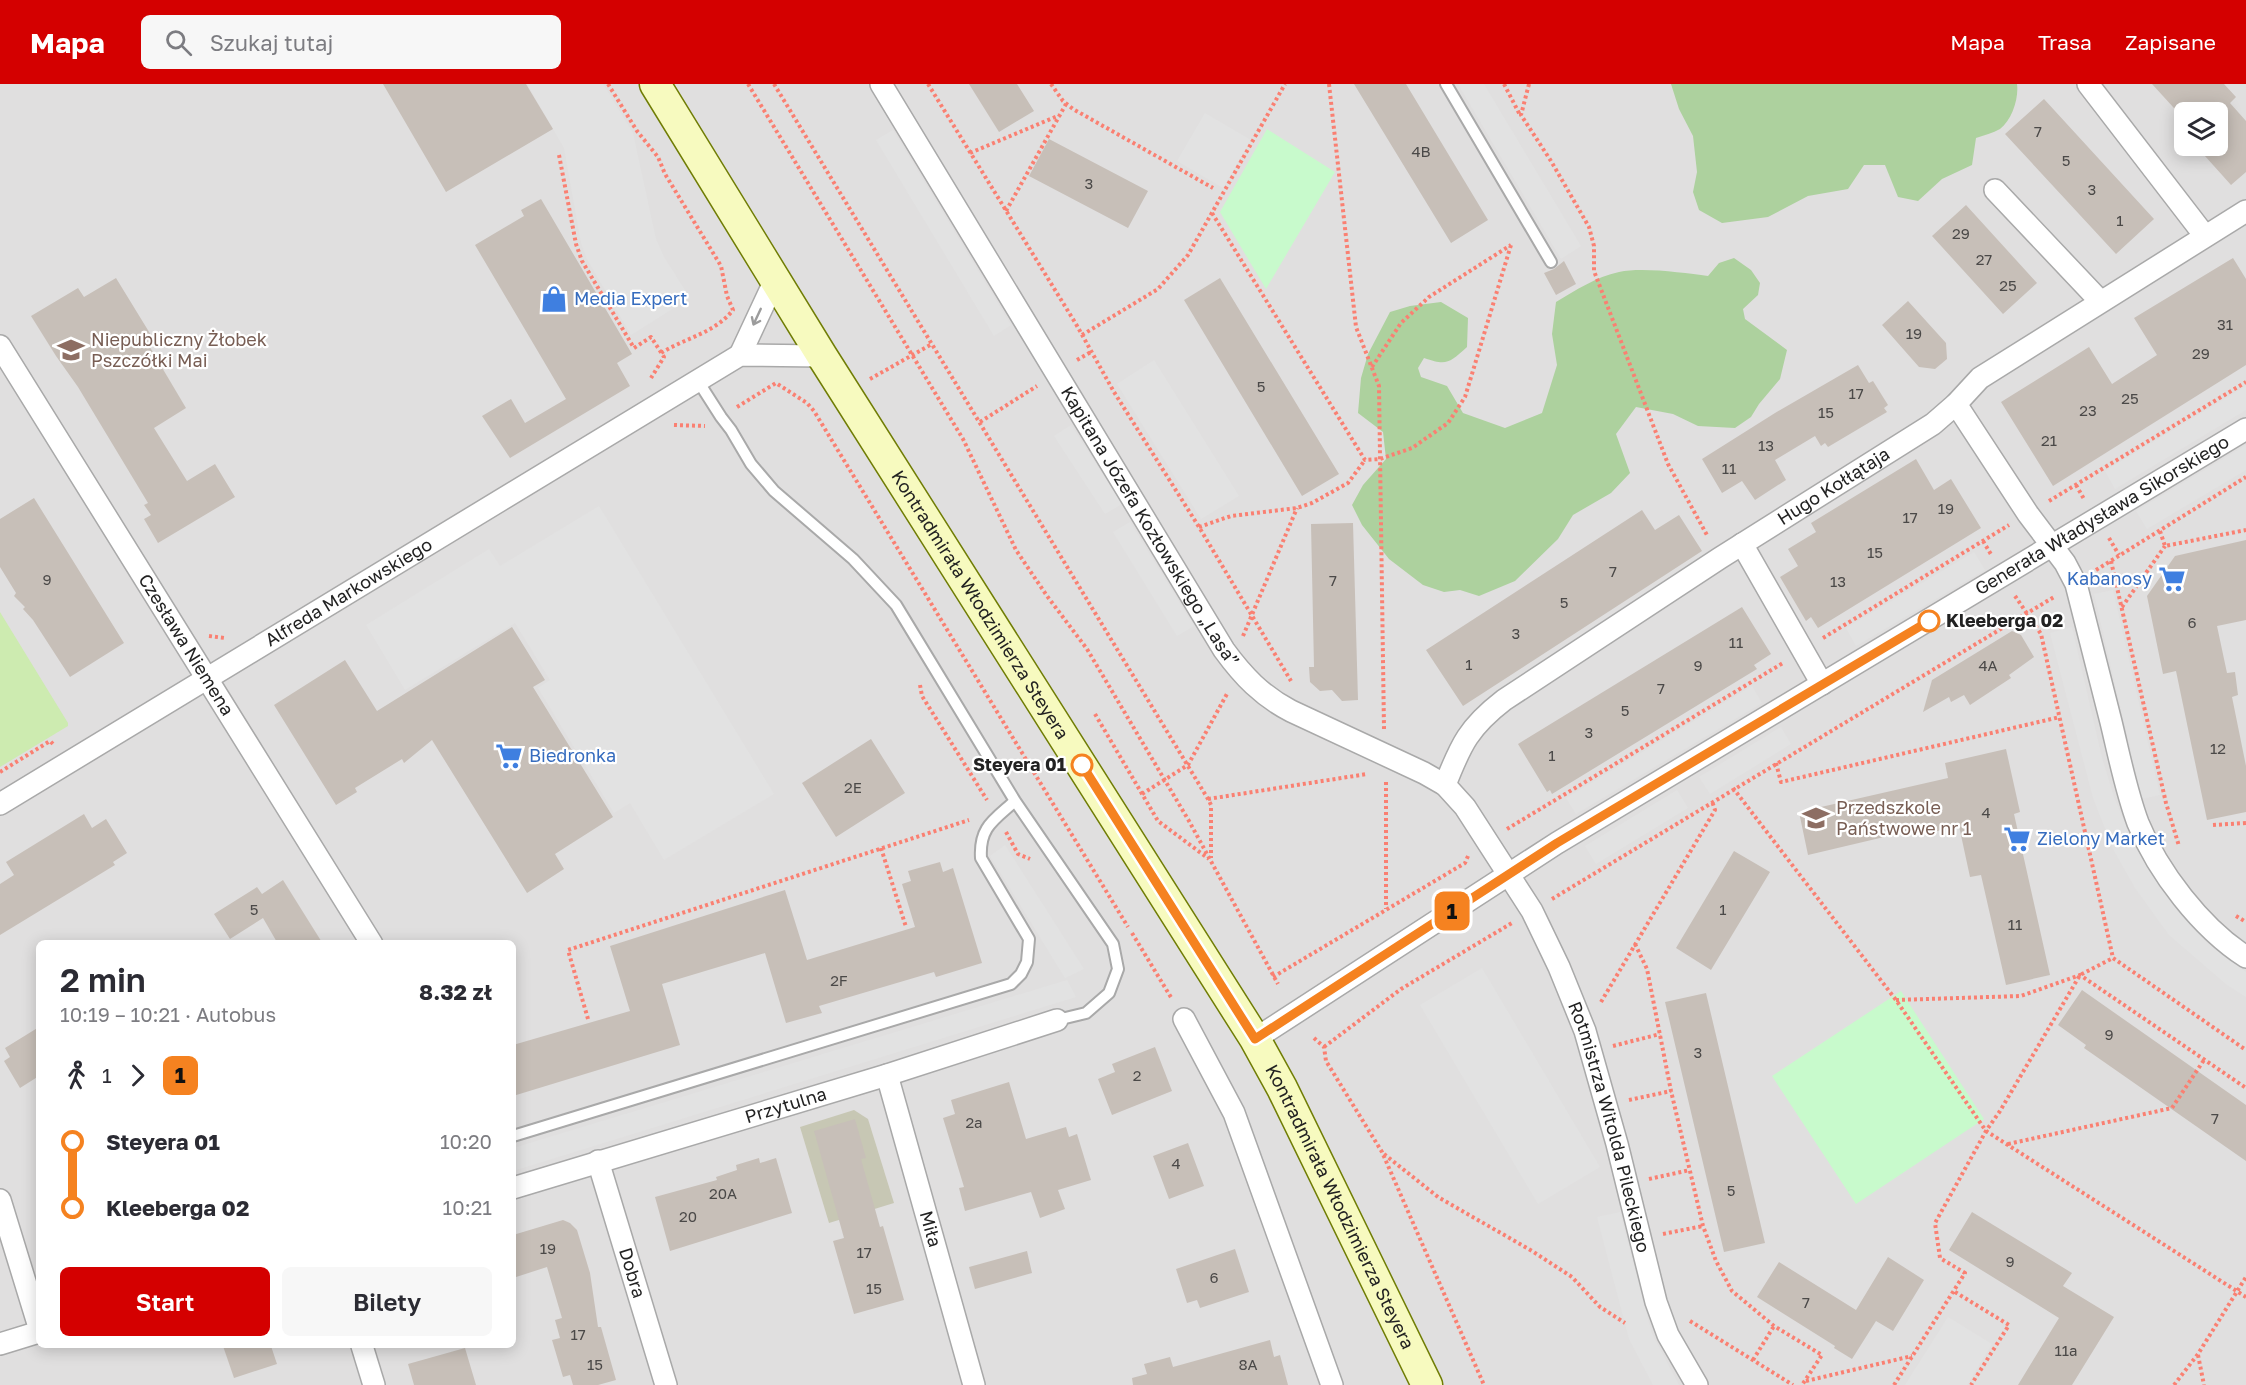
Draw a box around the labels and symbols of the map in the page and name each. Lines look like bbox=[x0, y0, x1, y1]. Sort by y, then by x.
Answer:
house number: 7 bbox=[2034, 122, 2042, 140]
house number: 4B bbox=[1411, 142, 1431, 160]
house number: 5 bbox=[2062, 151, 2070, 169]
house number: 3 bbox=[1085, 174, 1093, 192]
house number: 3 bbox=[2088, 180, 2096, 198]
house number: 1 bbox=[2116, 211, 2124, 229]
house number: 29 bbox=[1952, 224, 1970, 242]
house number: 27 bbox=[1976, 250, 1992, 268]
house number: 25 bbox=[1999, 276, 2017, 294]
shop icon: Media Expert bbox=[539, 284, 569, 314]
place label: Media Expert bbox=[574, 287, 687, 309]
one-way arrow bbox=[751, 308, 763, 326]
house number: 31 bbox=[2217, 315, 2233, 333]
house number: 19 bbox=[1906, 324, 1922, 342]
place label: Niepubliczny Żłobek Pszczółki Mai bbox=[91, 328, 267, 371]
school or university icon: Niepubliczny Żłobek Pszczółki Mai bbox=[56, 335, 86, 365]
house number: 29 bbox=[2192, 344, 2210, 362]
house number: 5 bbox=[1257, 377, 1265, 395]
street label: Kapitana Józefa Kozłowskiego „Lasa” bbox=[1057, 382, 1245, 671]
house number: 17 bbox=[1848, 384, 1864, 402]
house number: 25 bbox=[2121, 389, 2139, 407]
house number: 23 bbox=[2079, 401, 2097, 419]
house number: 15 bbox=[1818, 403, 1834, 421]
street label: Generała Władysława Sikorskiego bbox=[1971, 430, 2233, 599]
house number: 21 bbox=[2041, 431, 2057, 449]
house number: 13 bbox=[1758, 436, 1774, 454]
street label: Hugo Kołłątaja bbox=[1773, 442, 1893, 529]
house number: 11 bbox=[1722, 459, 1736, 477]
street label: Kontradmirała Włodzimierza Steyera bbox=[887, 466, 1074, 743]
house number: 19 bbox=[1938, 499, 1954, 517]
house number: 17 bbox=[1902, 508, 1918, 526]
street label: Alfreda Markowskiego bbox=[261, 532, 436, 651]
house number: 15 bbox=[1867, 543, 1883, 561]
house number: 7 bbox=[1609, 562, 1617, 580]
supermarket icon: Kabanosy bbox=[2157, 564, 2187, 594]
place label: Kabanosy bbox=[2067, 567, 2152, 589]
street label: Czesława Niemena bbox=[134, 569, 239, 719]
house number: 9 bbox=[42, 570, 52, 588]
house number: 7 bbox=[1329, 571, 1337, 589]
house number: 13 bbox=[1830, 572, 1846, 590]
house number: 5 bbox=[1560, 593, 1568, 611]
place label: Kleeberga 02 bbox=[1946, 609, 2063, 631]
marker: Kleeberga 02 bbox=[1918, 610, 1940, 632]
house number: 6 bbox=[2187, 613, 2197, 631]
house number: 3 bbox=[1512, 624, 1520, 642]
house number: 11 bbox=[1729, 633, 1743, 651]
house number: 1 bbox=[1465, 655, 1473, 673]
house number: 9 bbox=[1693, 656, 1703, 674]
house number: 4A bbox=[1978, 656, 1998, 674]
house number: 7 bbox=[1657, 679, 1665, 697]
house number: 5 bbox=[1621, 701, 1629, 719]
house number: 3 bbox=[1585, 723, 1593, 741]
house number: 12 bbox=[2210, 739, 2226, 757]
supermarket icon: Biedronka bbox=[494, 741, 524, 771]
place label: Biedronka bbox=[529, 744, 616, 766]
house number: 1 bbox=[1548, 746, 1556, 764]
place label: Steyera 01 bbox=[973, 753, 1066, 775]
marker: Steyera 01 bbox=[1071, 754, 1093, 776]
house number: 2E bbox=[844, 778, 862, 796]
place label: Przedszkole Państwowe nr 1 bbox=[1836, 796, 1972, 839]
school or university icon: Przedszkole Państwowe nr 1 bbox=[1801, 803, 1831, 833]
house number: 4 bbox=[1981, 803, 1991, 821]
supermarket icon: Zielony Market bbox=[2002, 824, 2032, 854]
place label: Zielony Market bbox=[2037, 827, 2165, 849]
line badge: 1 bbox=[1432, 892, 1472, 930]
house number: 5 bbox=[250, 900, 258, 918]
house number: 1 bbox=[1719, 900, 1727, 918]
house number: 11 bbox=[2008, 915, 2022, 933]
house number: 2F bbox=[830, 971, 848, 989]
street label: Rotmistrza Witolda Pileckiego bbox=[1564, 998, 1655, 1255]
house number: 9 bbox=[2104, 1025, 2114, 1043]
house number: 3 bbox=[1694, 1043, 1702, 1061]
street label: Kontradmirała Włodzimierza Steyera bbox=[1261, 1060, 1420, 1352]
house number: 2 bbox=[1133, 1066, 1141, 1084]
street label: Przytulna bbox=[742, 1082, 829, 1127]
house number: 7 bbox=[2211, 1109, 2219, 1127]
house number: 2a bbox=[965, 1113, 983, 1131]
house number: 4 bbox=[1171, 1154, 1181, 1172]
house number: 5 bbox=[1727, 1181, 1735, 1199]
house number: 20A bbox=[709, 1184, 737, 1202]
house number: 20 bbox=[679, 1207, 697, 1225]
street label: Miła bbox=[916, 1208, 947, 1249]
house number: 19 bbox=[540, 1239, 556, 1257]
house number: 17 bbox=[856, 1243, 872, 1261]
street label: Dobra bbox=[615, 1245, 651, 1301]
house number: 9 bbox=[2005, 1252, 2015, 1270]
house number: 6 bbox=[1209, 1268, 1219, 1286]
house number: 15 bbox=[866, 1279, 882, 1297]
house number: 7 bbox=[1802, 1293, 1810, 1311]
house number: 17 bbox=[570, 1325, 586, 1343]
house number: 11a bbox=[2054, 1341, 2078, 1359]
house number: 15 bbox=[587, 1355, 603, 1373]
house number: 8A bbox=[1238, 1355, 1258, 1373]

